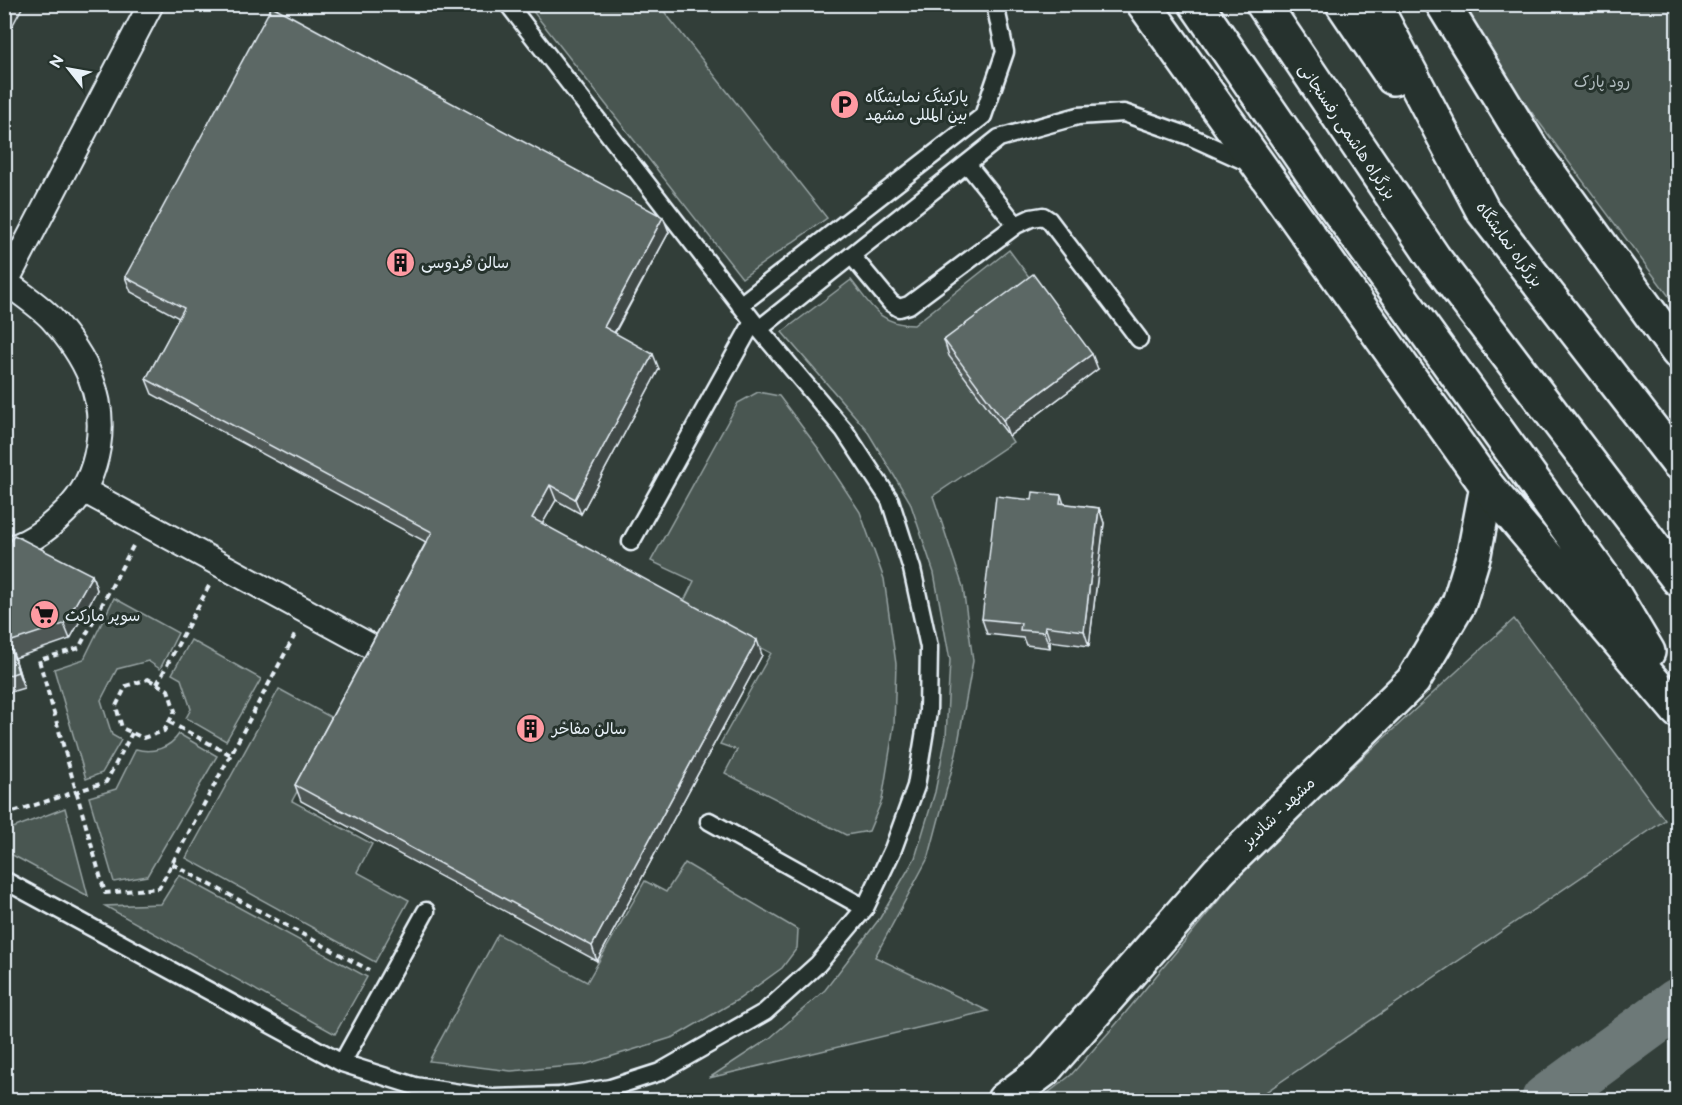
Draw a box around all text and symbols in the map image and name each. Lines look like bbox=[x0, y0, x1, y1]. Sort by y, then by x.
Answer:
north arrow bbox=[39, 39, 99, 99]
text: N bbox=[46, 52, 69, 72]
street label: بزرگراه هاشمی رفسنجانی bbox=[1294, 60, 1400, 203]
park label: رود پارک bbox=[1574, 73, 1630, 92]
place label: پارکینگ نمایشگاه بین المللی مشهد bbox=[865, 87, 968, 125]
parking icon: پارکینگ نمایشگاه بین المللی مشهد bbox=[828, 89, 860, 121]
street label: بزرگراه نمایشگاه bbox=[1471, 198, 1547, 291]
building icon: سالن فردوسی bbox=[384, 246, 416, 278]
place label: سالن فردوسی bbox=[421, 254, 509, 273]
supermarket icon: سوپر مارکت bbox=[28, 599, 60, 631]
place label: سوپر مارکت bbox=[65, 607, 140, 626]
building icon: سالن مفاخر bbox=[515, 712, 547, 744]
place label: سالن مفاخر bbox=[550, 720, 627, 739]
street label: مشهد - شاندیز bbox=[1237, 774, 1319, 854]

